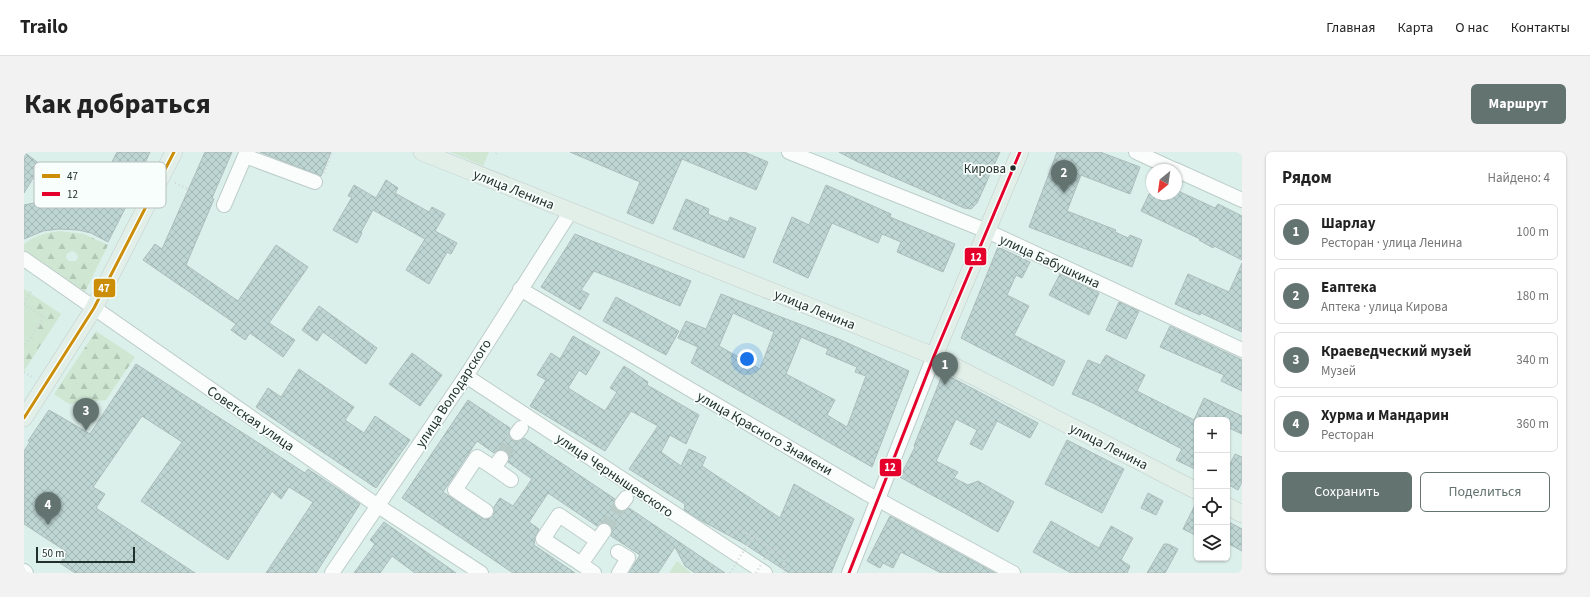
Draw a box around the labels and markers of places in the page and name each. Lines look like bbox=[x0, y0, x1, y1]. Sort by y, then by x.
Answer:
place label: Кирова bbox=[964, 160, 1006, 178]
pin: 2 bbox=[1051, 160, 1077, 193]
marker: Кирова bbox=[1008, 163, 1018, 173]
pin: 1 bbox=[932, 352, 958, 385]
pin: 3 bbox=[73, 398, 99, 431]
pin: 4 bbox=[35, 492, 61, 525]

